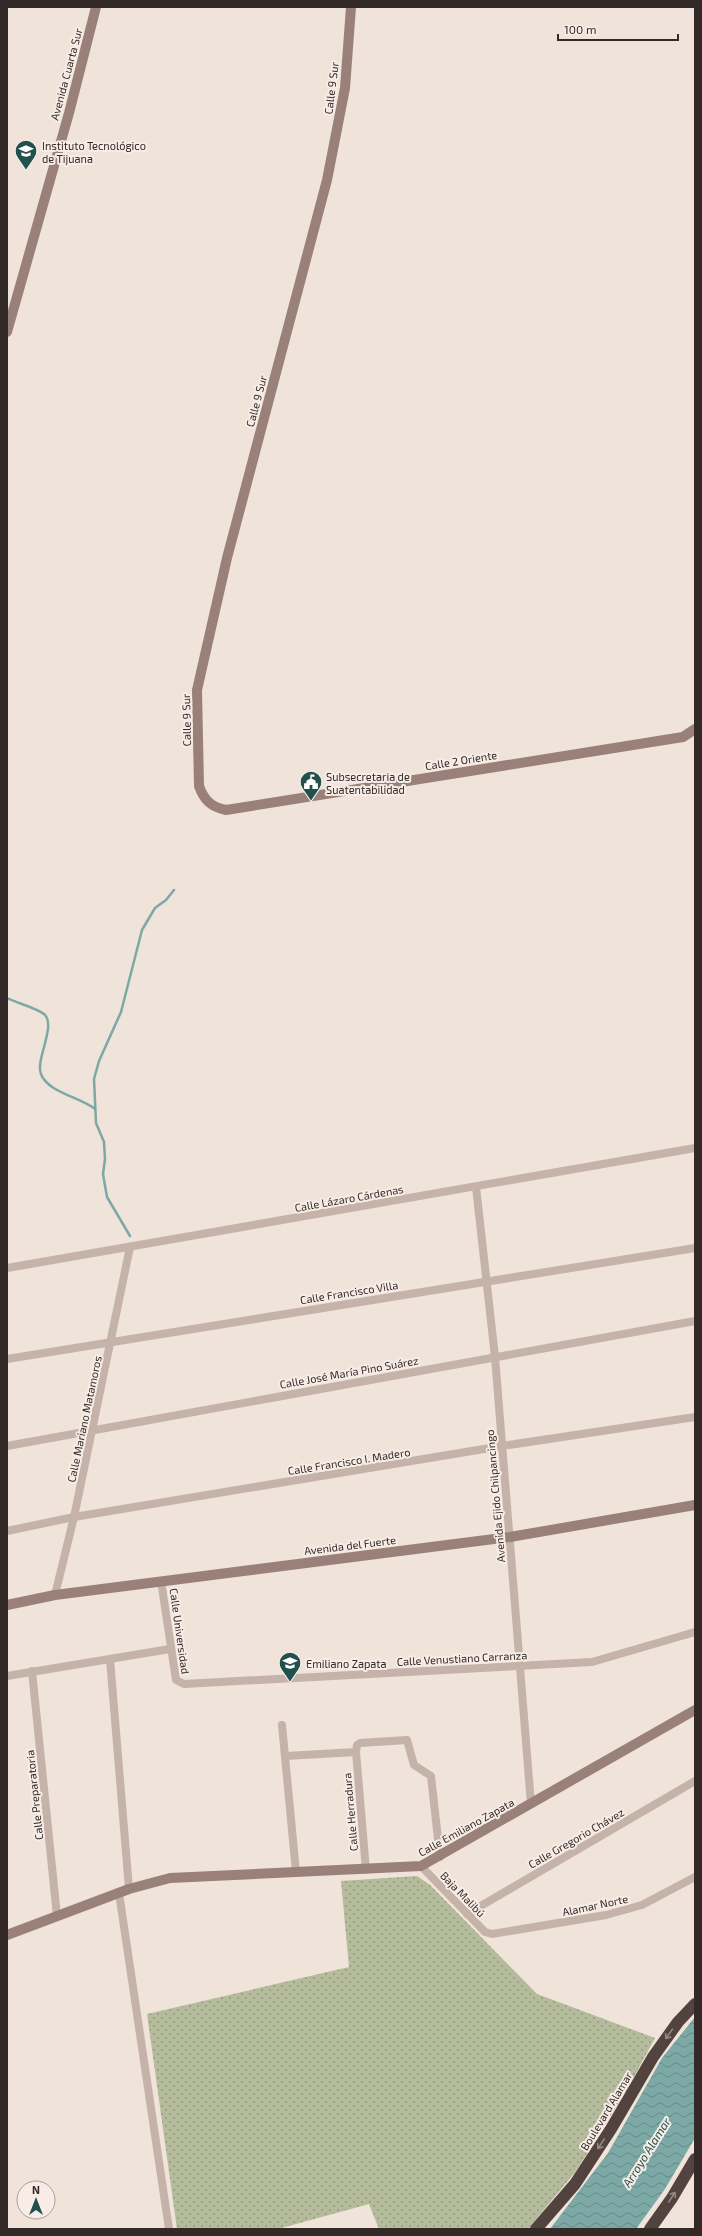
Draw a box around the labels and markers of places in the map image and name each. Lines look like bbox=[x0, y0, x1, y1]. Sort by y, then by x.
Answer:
school or university icon: Instituto Tecnológico de Tijuana bbox=[13, 138, 39, 171]
place label: Instituto Tecnológico de Tijuana bbox=[42, 139, 146, 166]
public building icon: Subsecretaria de Suatentabilidad bbox=[298, 769, 324, 802]
place label: Subsecretaria de Suatentabilidad bbox=[326, 770, 410, 796]
school or university icon: Emiliano Zapata bbox=[277, 1650, 303, 1683]
place label: Emiliano Zapata bbox=[306, 1657, 387, 1670]

